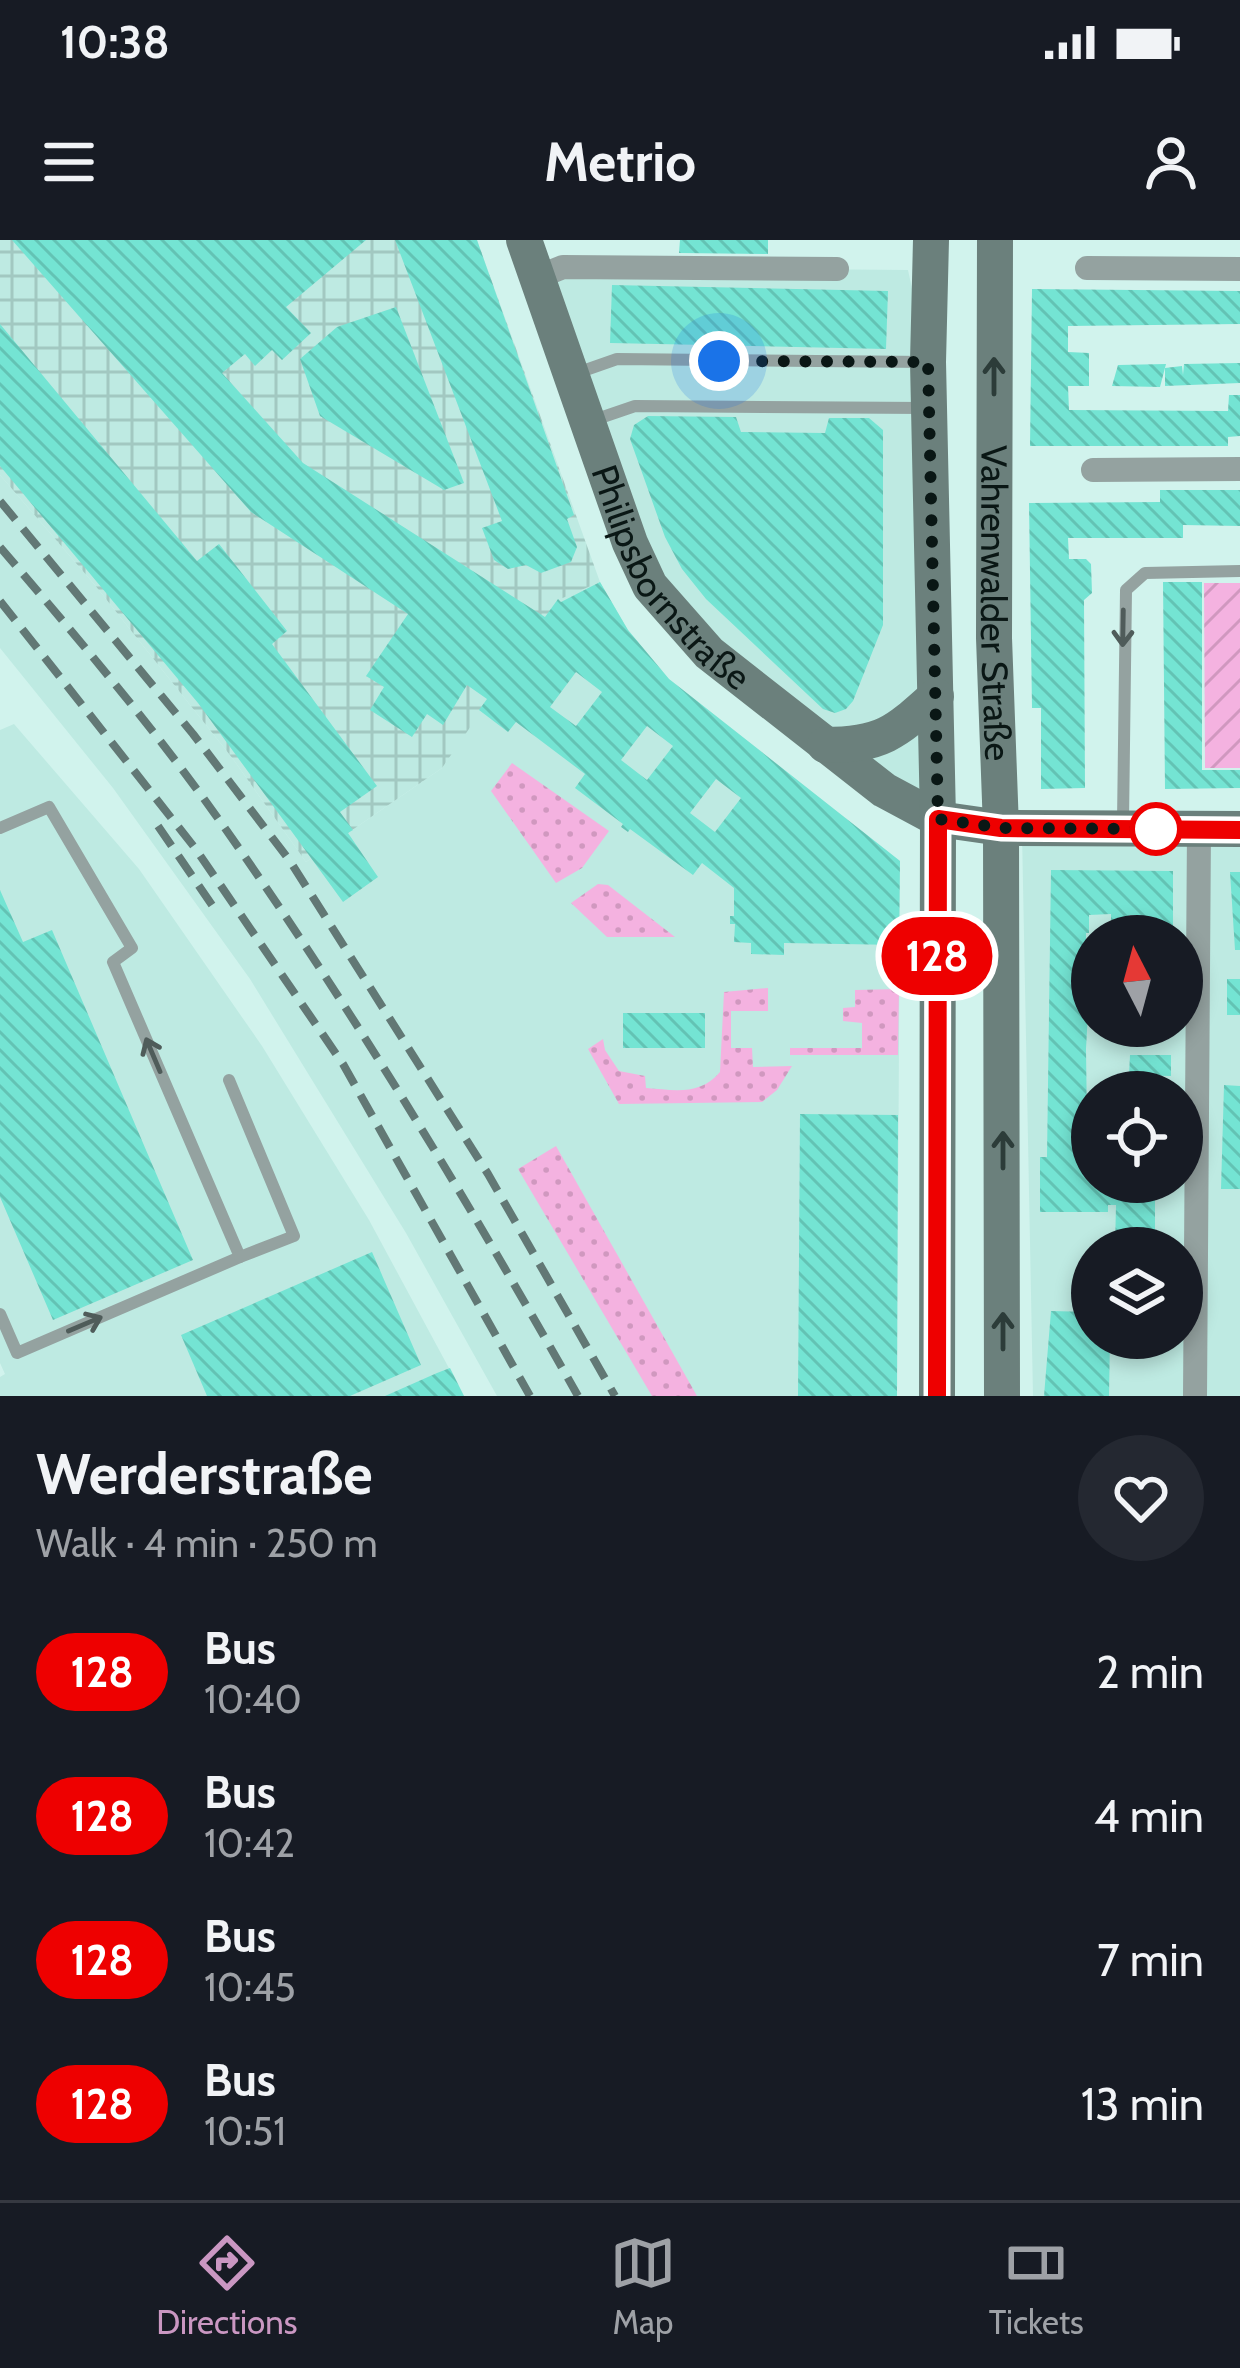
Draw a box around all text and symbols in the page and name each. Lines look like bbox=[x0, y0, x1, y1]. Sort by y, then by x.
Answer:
text: 10:38 bbox=[60, 15, 170, 69]
icon: menu bbox=[36, 129, 102, 195]
text: Metrio bbox=[544, 129, 696, 195]
icon: person bbox=[1138, 129, 1204, 195]
your location bbox=[689, 331, 749, 391]
one-way arrow bbox=[983, 357, 1006, 396]
street label: Vahrenwalder Straße bbox=[972, 445, 1021, 762]
street label: Philipsbornstraße bbox=[582, 459, 759, 699]
one-way arrow bbox=[1112, 608, 1134, 647]
unlabelled marker bbox=[1131, 804, 1181, 854]
north arrow bbox=[1071, 915, 1203, 1047]
map controls bbox=[1071, 915, 1203, 1359]
line badge: 128 bbox=[868, 917, 1006, 995]
text: 128 bbox=[905, 930, 969, 982]
one-way arrow bbox=[141, 1037, 162, 1074]
button: locate bbox=[1071, 1071, 1203, 1203]
one-way arrow bbox=[991, 1131, 1014, 1170]
button: layers bbox=[1071, 1227, 1203, 1359]
one-way arrow bbox=[66, 1312, 102, 1334]
one-way arrow bbox=[991, 1312, 1014, 1351]
button: heart bbox=[1078, 1435, 1204, 1561]
text: Werderstraße bbox=[36, 1439, 373, 1508]
text: Walk · 4 min · 250 m bbox=[36, 1519, 378, 1567]
text: Bus bbox=[204, 1621, 276, 1675]
text: 2 min bbox=[1096, 1645, 1204, 1699]
text: 128 bbox=[70, 1646, 134, 1698]
text: 10:40 bbox=[204, 1675, 302, 1723]
text: Bus bbox=[204, 1765, 276, 1819]
text: 4 min bbox=[1094, 1789, 1204, 1843]
text: 128 bbox=[70, 1790, 134, 1842]
text: 10:42 bbox=[204, 1819, 295, 1867]
text: Bus bbox=[204, 1909, 276, 1963]
text: 7 min bbox=[1097, 1933, 1204, 1987]
text: 128 bbox=[70, 1934, 134, 1986]
text: 10:45 bbox=[204, 1963, 296, 2011]
text: Bus bbox=[204, 2053, 276, 2107]
text: 13 min bbox=[1081, 2077, 1204, 2131]
text: 128 bbox=[70, 2078, 134, 2130]
text: 10:51 bbox=[204, 2107, 286, 2155]
tab: Directions bbox=[156, 2230, 297, 2342]
tab: Map bbox=[610, 2230, 676, 2342]
tab: Tickets bbox=[989, 2230, 1084, 2342]

